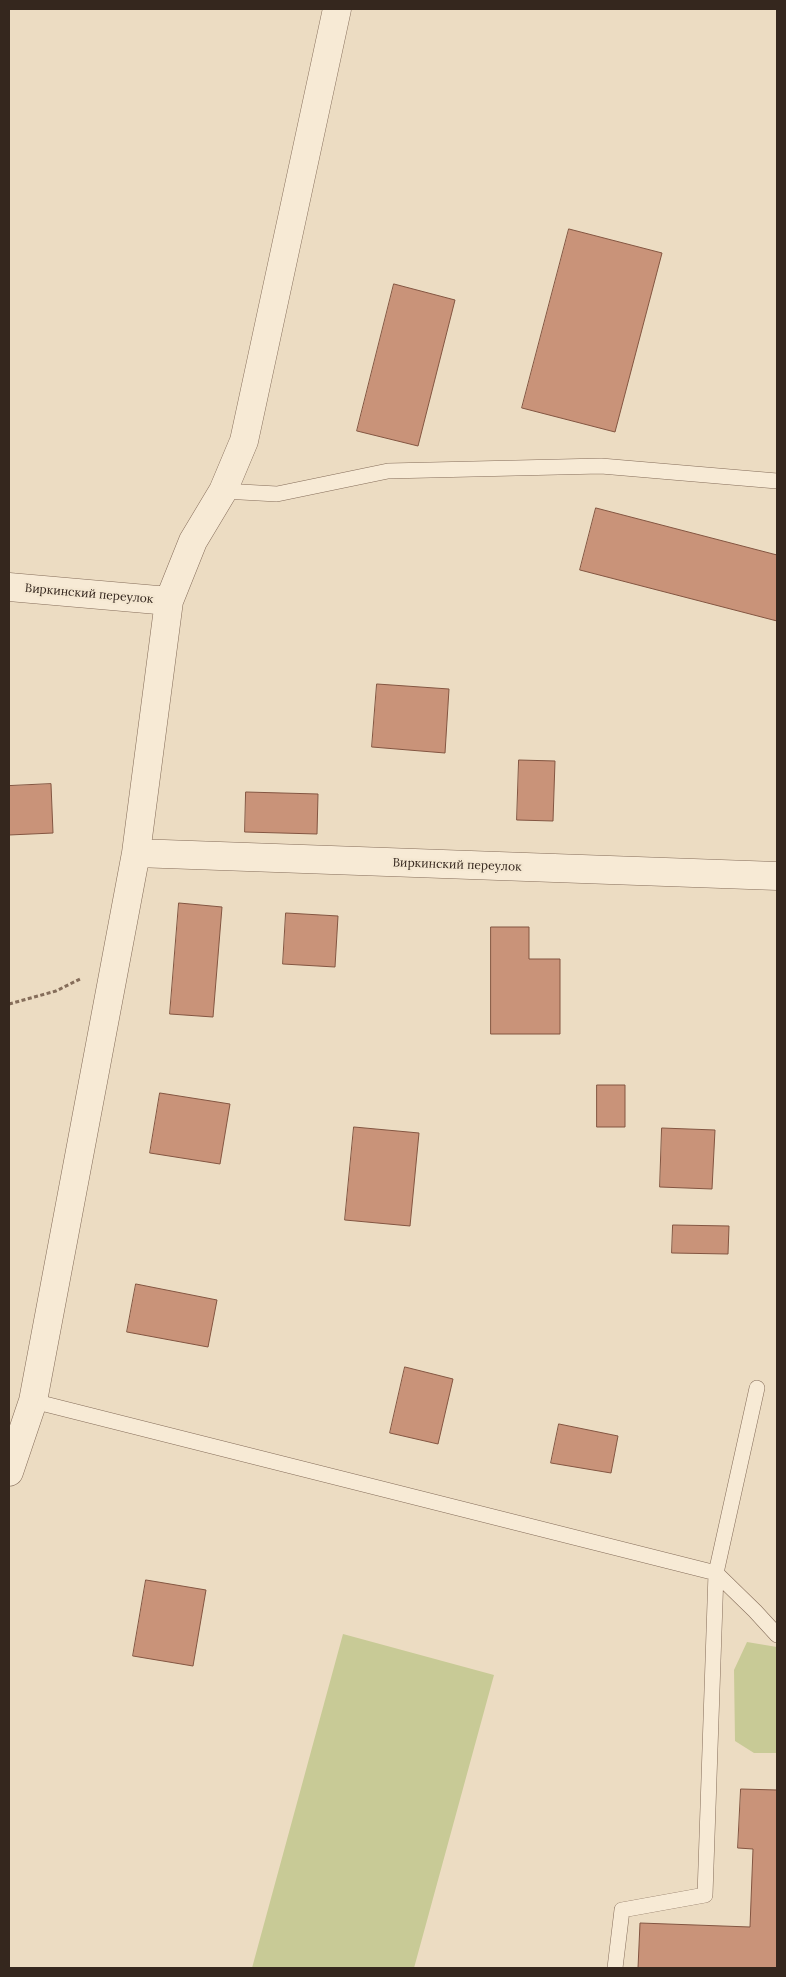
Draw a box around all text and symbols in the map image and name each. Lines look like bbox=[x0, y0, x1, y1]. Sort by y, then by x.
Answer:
street label: Виркинский переулок bbox=[24, 581, 154, 607]
street label: Виркинский переулок bbox=[392, 856, 522, 874]

